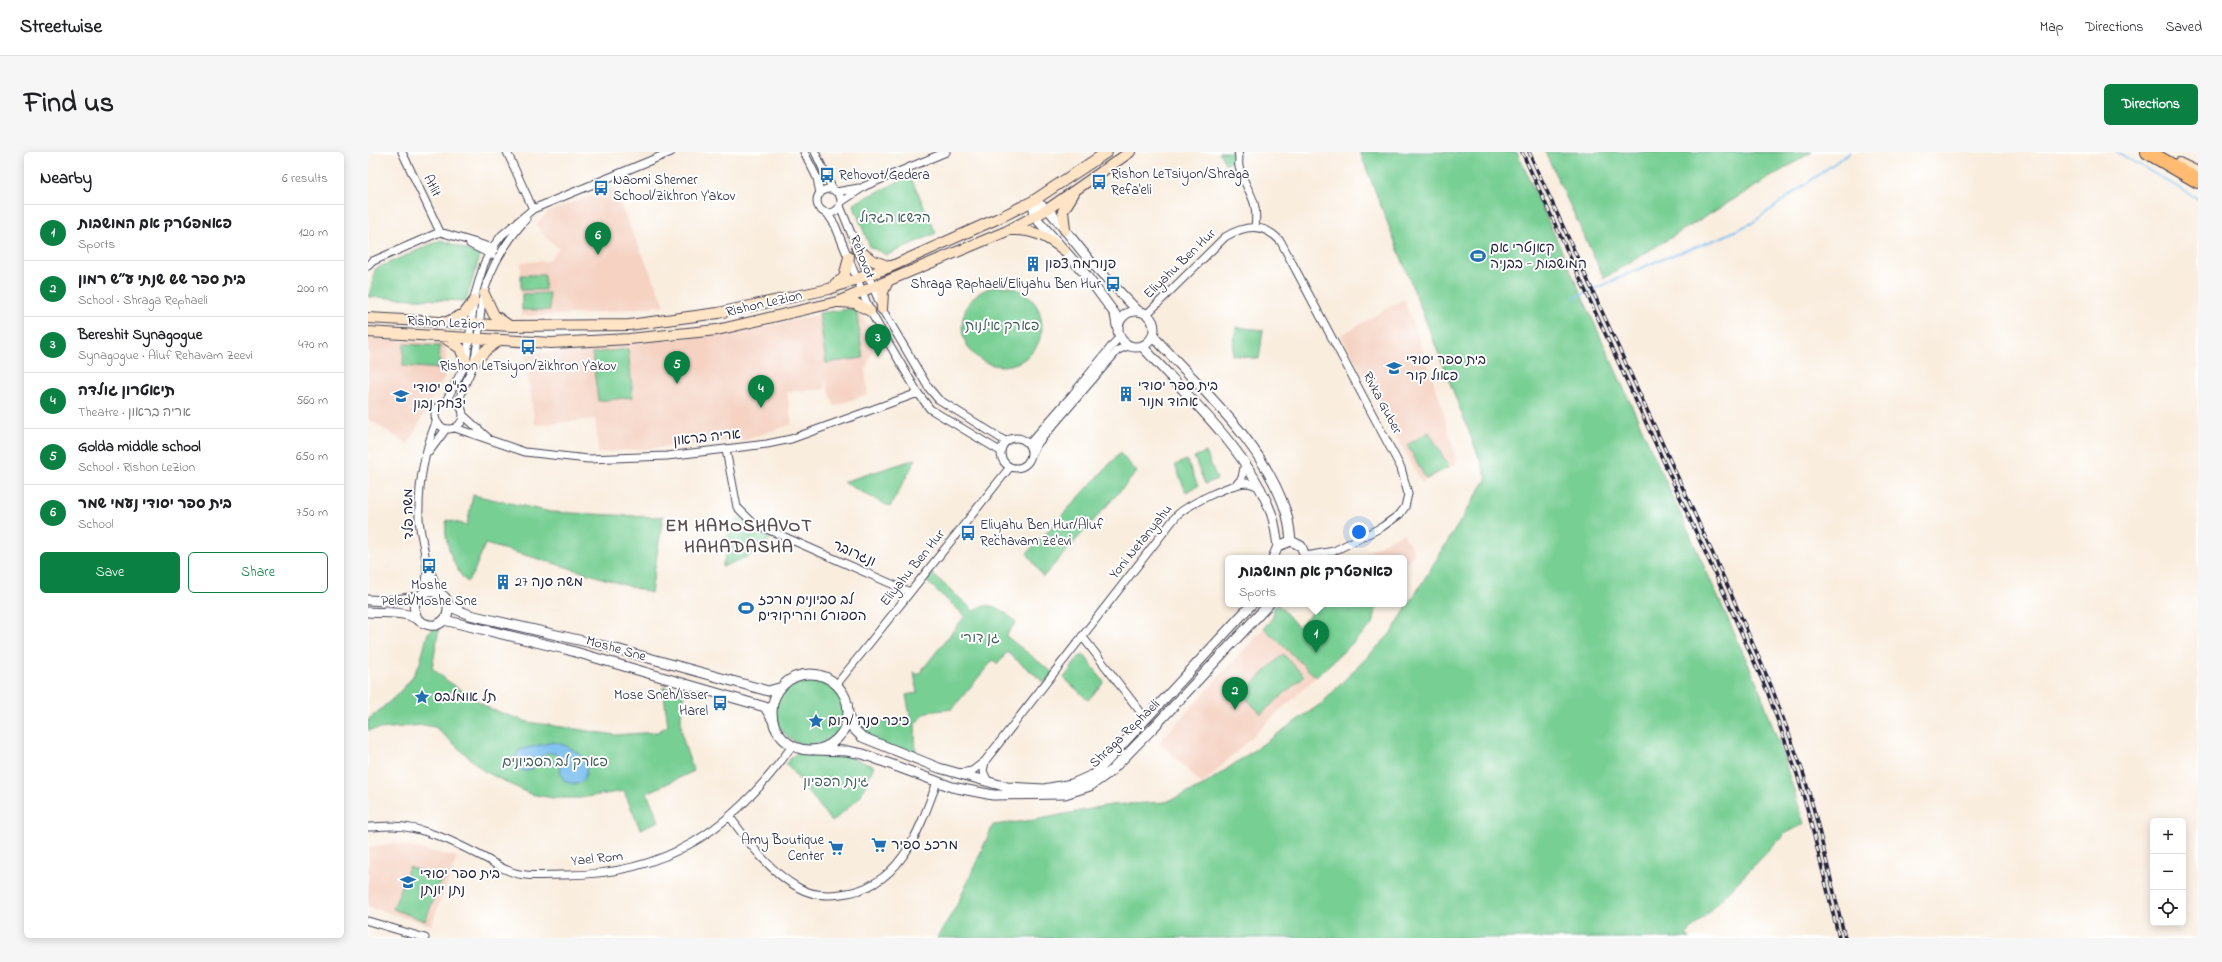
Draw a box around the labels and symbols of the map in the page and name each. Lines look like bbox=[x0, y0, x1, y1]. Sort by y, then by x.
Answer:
place label: Rishon LeTsiyon/Shraga Refa'eli bbox=[1111, 164, 1249, 201]
place label: Rehovot/Gedera bbox=[839, 165, 930, 186]
bus stop icon: Rehovot/Gedera bbox=[818, 166, 836, 184]
place label: Naomi Shemer School/Zikhron Y'akov bbox=[613, 170, 736, 207]
street label: Atlit bbox=[418, 171, 447, 201]
bus stop icon: Rishon LeTsiyon/Shraga Refa'eli bbox=[1090, 173, 1108, 191]
bus stop icon: Naomi Shemer School/Zikhron Y'akov bbox=[592, 179, 610, 197]
park label: הדשא הגדול bbox=[859, 208, 931, 229]
pin: 6 bbox=[585, 222, 611, 255]
street label: Eliyahu Ben Hur bbox=[1139, 224, 1222, 305]
street label: Rehovot bbox=[844, 232, 880, 282]
place label: קאנטרי אם המושבות - בבניה bbox=[1490, 238, 1587, 275]
sports icon: קאנטרי אם המושבות - בבניה bbox=[1469, 247, 1487, 265]
place label: פנורמה צפון bbox=[1045, 254, 1116, 275]
building icon: פנורמה צפון bbox=[1024, 255, 1042, 273]
place label: Shraga Raphaeli/Eliyahu Ben Hur bbox=[911, 274, 1102, 296]
bus stop icon: Shraga Raphaeli/Eliyahu Ben Hur bbox=[1104, 275, 1122, 293]
street label: Rishon LeZion bbox=[724, 285, 804, 323]
street label: Rishon LeZion bbox=[407, 310, 486, 336]
park label: פארק אילנות bbox=[965, 316, 1039, 337]
pin: 3 bbox=[865, 324, 891, 357]
bus stop icon: Rishon LeTsiyon/Zikhron Y'akov bbox=[519, 338, 537, 356]
place label: בית ספר יסודי פאול קור bbox=[1406, 350, 1486, 387]
pin: 5 bbox=[664, 351, 690, 384]
place label: Rishon LeTsiyon/Zikhron Y'akov bbox=[440, 356, 617, 378]
school or university icon: בית ספר יסודי פאול קור bbox=[1385, 359, 1403, 377]
street label: Rivka Guber bbox=[1357, 368, 1407, 438]
pin: 4 bbox=[748, 375, 774, 408]
place label: בית ספר יסודי אהוד מנור bbox=[1138, 376, 1218, 413]
place label: בי"ס יסודי יצחק נבון bbox=[413, 378, 467, 415]
building icon: בית ספר יסודי אהוד מנור bbox=[1117, 385, 1135, 403]
school or university icon: בי"ס יסודי יצחק נבון bbox=[392, 387, 410, 405]
street label: אריה בראון bbox=[672, 424, 742, 452]
street label: משה פלד bbox=[398, 488, 420, 540]
street label: Yoni Netanyahu bbox=[1104, 500, 1179, 585]
district label: EM HAMOSHAVOT HAHADASHA bbox=[665, 514, 813, 561]
place label: Eliyahu Ben Hur/Aluf Rechavam Ze'evi bbox=[980, 515, 1104, 552]
your location bbox=[1349, 522, 1369, 542]
bus stop icon: Eliyahu Ben Hur/Aluf Rechavam Ze'evi bbox=[959, 524, 977, 542]
street label: Eliyahu Ben Hur bbox=[875, 525, 952, 612]
street label: ונגרובר bbox=[829, 535, 879, 573]
bus stop icon: Moshe Peled/Moshe Sne bbox=[420, 557, 438, 575]
place label: משה סנה 27 bbox=[515, 572, 583, 593]
building icon: משה סנה 27 bbox=[494, 573, 512, 591]
place label: Moshe Peled/Moshe Sne bbox=[381, 575, 478, 612]
place label: לב סביונים מרכז הספורט והריקודים bbox=[758, 590, 867, 627]
sports icon: לב סביונים מרכז הספורט והריקודים bbox=[737, 599, 755, 617]
pin: 1 bbox=[1303, 620, 1329, 653]
park label: גן דורי bbox=[960, 628, 1000, 649]
street label: Moshe Sne bbox=[584, 630, 649, 668]
pin: 2 bbox=[1222, 677, 1248, 710]
place label: Mose Sneh/Isser Harel bbox=[614, 685, 709, 722]
place label: תל אומלבס bbox=[434, 687, 497, 708]
place icon: תל אומלבס bbox=[413, 688, 431, 706]
bus stop icon: Mose Sneh/Isser Harel bbox=[711, 694, 729, 712]
street label: Shraga Rephaeli bbox=[1085, 695, 1166, 774]
place label: כיכר סנה /רום bbox=[828, 711, 909, 732]
place icon: כיכר סנה /רום bbox=[807, 712, 825, 730]
park label: פארק לב הסביונים bbox=[502, 752, 608, 773]
park label: גינת הפפיון bbox=[803, 772, 869, 793]
place label: Amy Boutique Center bbox=[741, 830, 825, 867]
place label: מרכז ספיר bbox=[891, 835, 958, 856]
supermarket icon: מרכז ספיר bbox=[870, 836, 888, 854]
supermarket icon: Amy Boutique Center bbox=[827, 839, 845, 857]
street label: Yael Rom bbox=[570, 846, 624, 872]
place label: בית ספר יסודי נתן יונתן bbox=[420, 864, 500, 901]
school or university icon: בית ספר יסודי נתן יונתן bbox=[399, 873, 417, 891]

